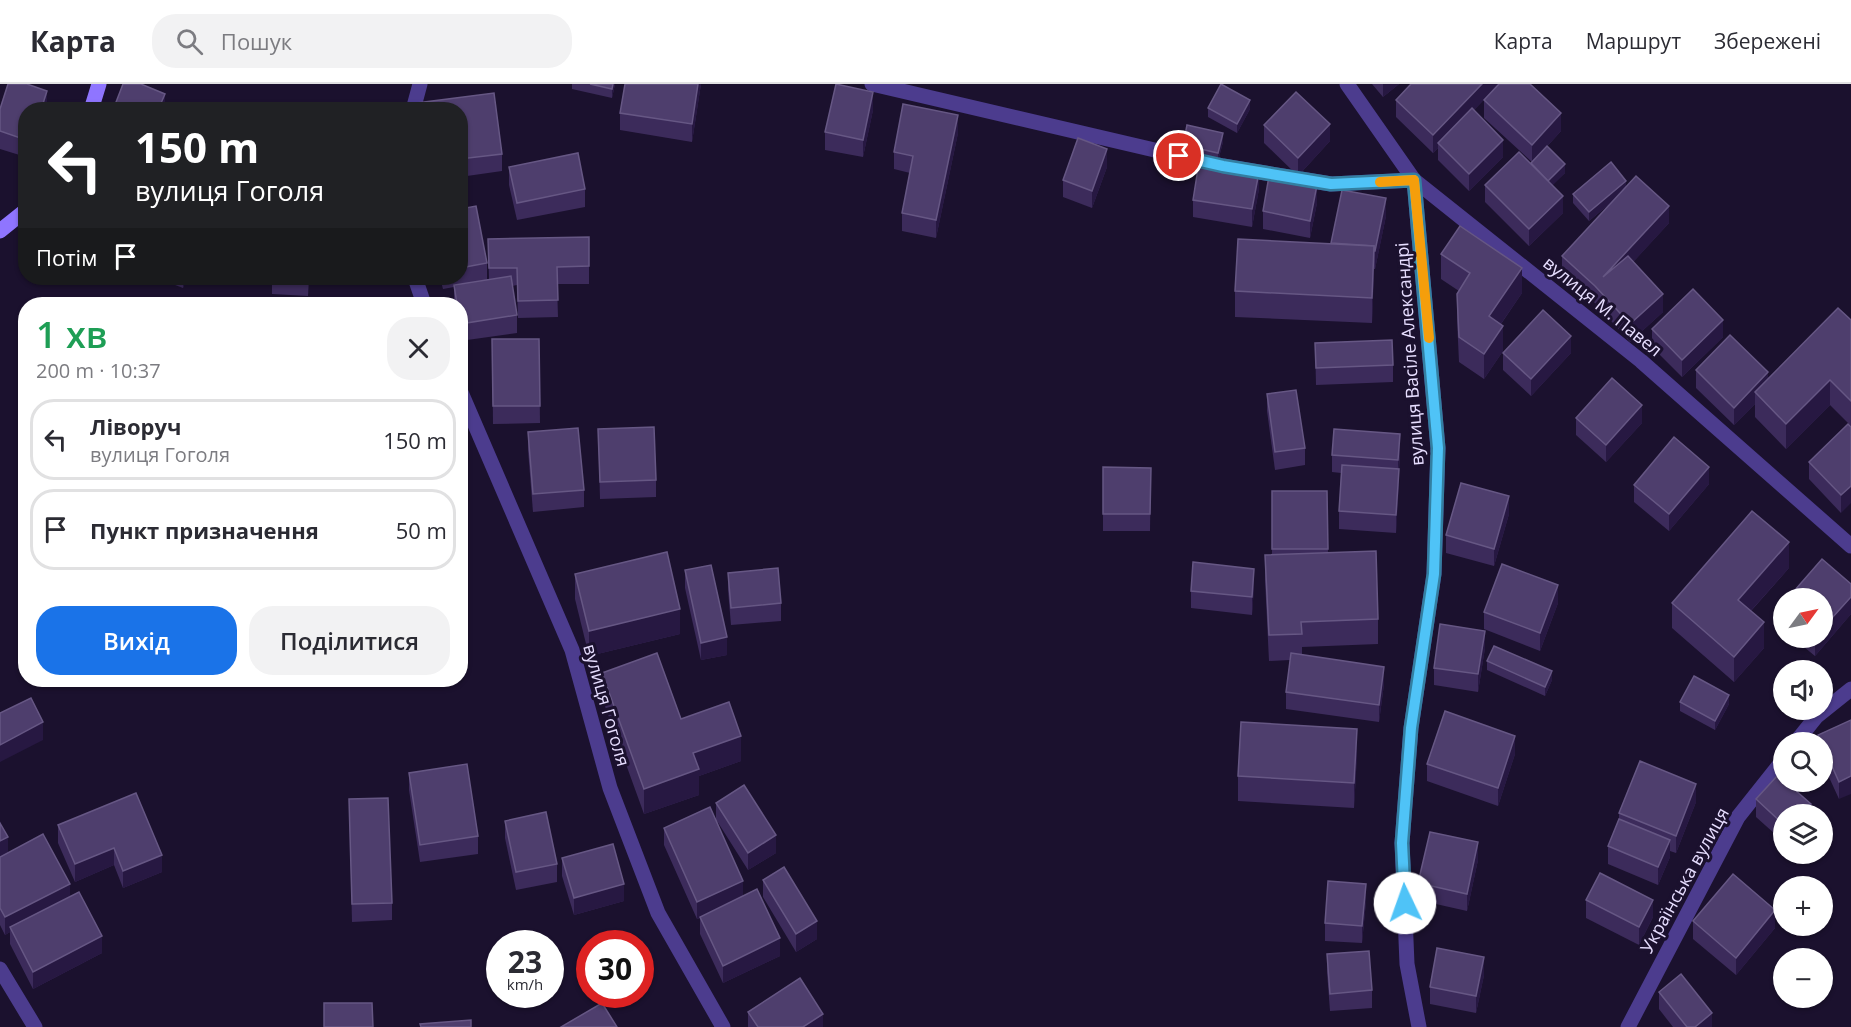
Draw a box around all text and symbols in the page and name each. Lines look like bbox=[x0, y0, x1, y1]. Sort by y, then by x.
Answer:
search box bbox=[152, 14, 572, 68]
text: Карта bbox=[30, 22, 116, 60]
icon: search bbox=[173, 25, 206, 58]
text: Пошук bbox=[221, 26, 292, 56]
text: Карта bbox=[1494, 27, 1553, 55]
text: Маршрут bbox=[1586, 27, 1681, 55]
text: Збережені bbox=[1714, 27, 1821, 55]
text: 150 m bbox=[135, 118, 259, 175]
icon: left bbox=[36, 126, 114, 204]
pin bbox=[1153, 130, 1204, 181]
icon: arrive bbox=[1162, 139, 1195, 172]
text: вулиця Гоголя bbox=[135, 172, 324, 209]
icon: arrive bbox=[109, 240, 142, 273]
street label: вулиця Васіле Александрі bbox=[1389, 241, 1429, 467]
text: Потім bbox=[36, 242, 97, 272]
street label: вулиця М. Павел bbox=[1539, 251, 1667, 361]
text: 1 хв bbox=[36, 310, 107, 359]
button: close bbox=[387, 317, 450, 380]
text: 200 m · 10:37 bbox=[36, 357, 161, 384]
text: Ліворуч bbox=[90, 411, 181, 441]
icon: left bbox=[39, 423, 72, 456]
text: 150 m bbox=[383, 425, 447, 455]
text: вулиця Гоголя bbox=[90, 441, 230, 468]
icon: arrive bbox=[39, 513, 72, 546]
text: Пункт призначення bbox=[90, 515, 319, 545]
text: 50 m bbox=[396, 515, 447, 545]
north arrow bbox=[1773, 588, 1833, 648]
map controls bbox=[1773, 588, 1833, 1008]
button: Вихід bbox=[36, 606, 237, 675]
button: Поділитися bbox=[249, 606, 450, 675]
street label: вулиця Гоголя bbox=[578, 641, 636, 769]
button: sound bbox=[1773, 660, 1833, 720]
button: search bbox=[1773, 732, 1833, 792]
street label: Українська вулиця bbox=[1634, 803, 1734, 957]
button: layers bbox=[1773, 804, 1833, 864]
position arrow bbox=[1373, 871, 1437, 935]
button: + bbox=[1773, 876, 1833, 936]
speed limit sign: 30 bbox=[576, 930, 654, 1008]
text: 23 bbox=[508, 941, 542, 982]
button: − bbox=[1773, 948, 1833, 1008]
text: km/h bbox=[507, 974, 543, 994]

